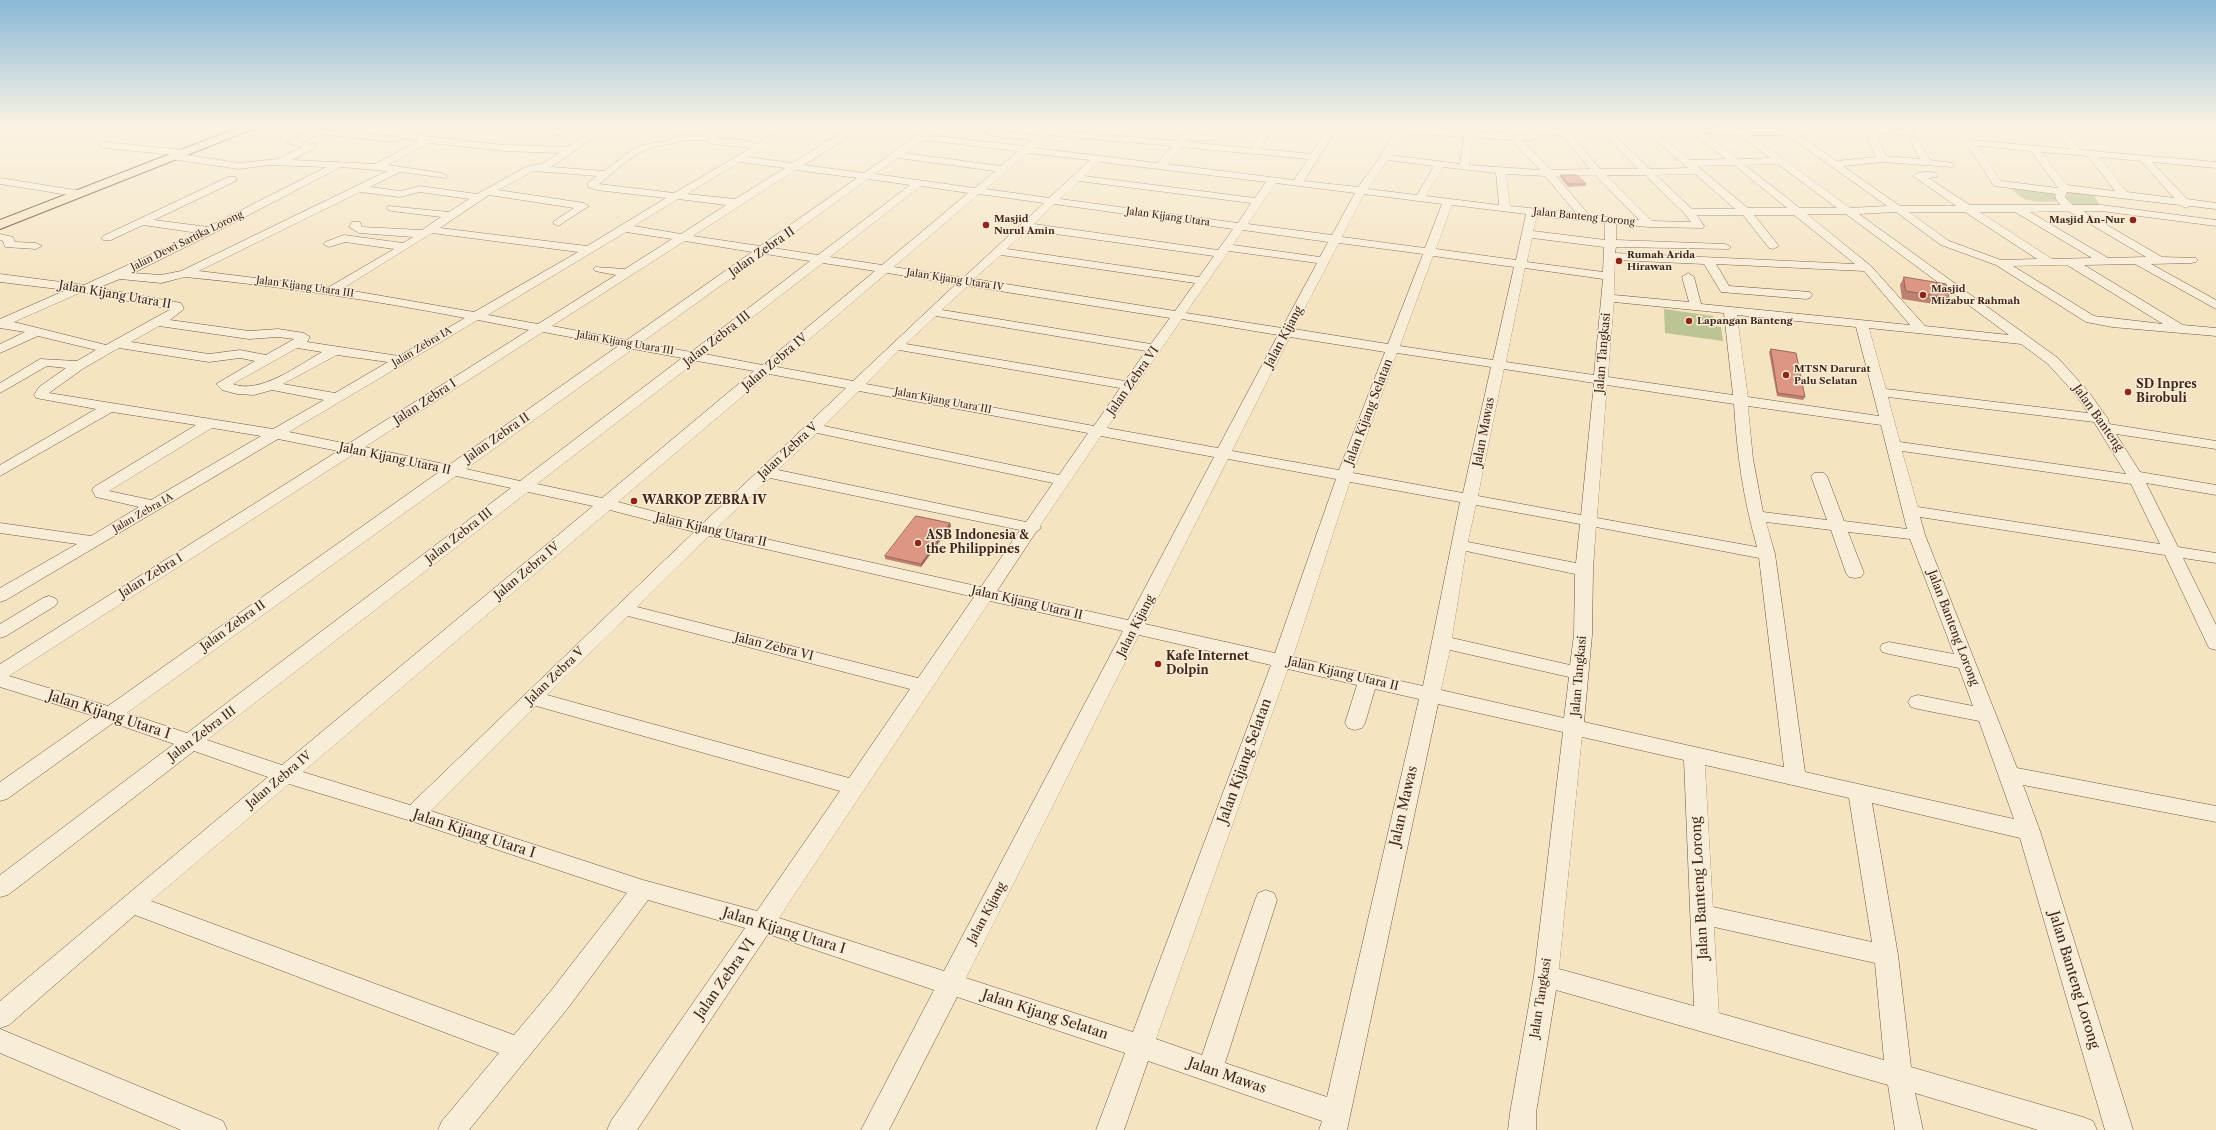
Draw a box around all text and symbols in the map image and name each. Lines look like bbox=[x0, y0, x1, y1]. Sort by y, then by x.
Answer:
street label: Jalan Kijang Utara bbox=[1125, 205, 1211, 229]
street label: Jalan Banteng Lorong bbox=[1533, 206, 1635, 228]
street label: Jalan Dewi Sartika Lorong bbox=[129, 209, 245, 273]
place label: Masjid Nurul Amin bbox=[994, 213, 1055, 236]
place label: Masjid An-Nur bbox=[2049, 214, 2125, 226]
marker: Masjid An-Nur bbox=[2128, 215, 2138, 225]
marker: Masjid Nurul Amin bbox=[981, 220, 991, 230]
street label: Jalan Zebra II bbox=[726, 224, 798, 280]
place label: Rumah Arida Hirawan bbox=[1627, 249, 1695, 272]
marker: Rumah Arida Hirawan bbox=[1614, 256, 1624, 266]
street label: Jalan Kijang Utara IV bbox=[905, 266, 1005, 294]
street label: Jalan Kijang Utara III bbox=[255, 274, 355, 300]
street label: Jalan Kijang Utara II bbox=[58, 278, 172, 312]
place label: Masjid Mizabur Rahmah bbox=[1931, 283, 2020, 306]
marker: Masjid Mizabur Rahmah bbox=[1918, 290, 1928, 300]
street label: Jalan Kijang bbox=[1262, 304, 1306, 370]
street label: Jalan Zebra III bbox=[681, 308, 753, 370]
street label: Jalan Tangkasi bbox=[1592, 312, 1614, 394]
place label: Lapangan Banteng bbox=[1697, 315, 1793, 327]
marker: Lapangan Banteng bbox=[1684, 316, 1694, 326]
street label: Jalan Zebra IA bbox=[390, 324, 454, 370]
street label: Jalan Kijang Utara III bbox=[575, 329, 675, 357]
street label: Jalan Zebra IV bbox=[739, 331, 811, 393]
street label: Jalan Zebra VI bbox=[1104, 344, 1162, 418]
street label: Jalan Kijang Selatan bbox=[1342, 357, 1396, 467]
place label: MTSN Darurat Palu Selatan bbox=[1794, 363, 1870, 386]
marker: MTSN Darurat Palu Selatan bbox=[1781, 370, 1791, 380]
street label: Jalan Zebra I bbox=[391, 376, 459, 428]
place label: SD Inpres Birobuli bbox=[2136, 378, 2197, 406]
street label: Jalan Banteng bbox=[2070, 382, 2126, 454]
street label: Jalan Kijang Utara III bbox=[893, 386, 993, 416]
marker: SD Inpres Birobuli bbox=[2123, 387, 2133, 397]
street label: Jalan Mawas bbox=[1470, 396, 1498, 468]
street label: Jalan Zebra II bbox=[461, 410, 533, 466]
street label: Jalan Zebra V bbox=[755, 420, 821, 482]
street label: Jalan Kijang Utara II bbox=[338, 440, 452, 478]
street label: Jalan Zebra IA bbox=[111, 491, 175, 535]
place label: WARKOP ZEBRA IV bbox=[642, 494, 766, 508]
marker: WARKOP ZEBRA IV bbox=[629, 496, 639, 506]
street label: Jalan Zebra III bbox=[423, 505, 495, 567]
street label: Jalan Kijang Utara II bbox=[654, 510, 768, 550]
place label: ASB Indonesia & the Philippines bbox=[926, 529, 1029, 557]
marker: ASB Indonesia & the Philippines bbox=[913, 538, 923, 548]
street label: Jalan Zebra IV bbox=[491, 540, 563, 602]
street label: Jalan Zebra I bbox=[117, 551, 185, 601]
street label: Jalan Banteng Lorong bbox=[1924, 568, 1982, 688]
street label: Jalan Kijang Utara II bbox=[970, 583, 1084, 623]
street label: Jalan Kijang bbox=[1114, 593, 1158, 659]
street label: Jalan Zebra II bbox=[198, 598, 268, 654]
street label: Jalan Zebra VI bbox=[733, 630, 815, 664]
street label: Jalan Tangkasi bbox=[1568, 635, 1590, 717]
street label: Jalan Zebra V bbox=[523, 644, 587, 708]
place label: Kafe Internet Dolpin bbox=[1166, 650, 1249, 678]
street label: Jalan Kijang Utara II bbox=[1286, 654, 1400, 694]
marker: Kafe Internet Dolpin bbox=[1153, 659, 1163, 669]
street label: Jalan Kijang Utara I bbox=[46, 687, 172, 743]
street label: Jalan Kijang Selatan bbox=[1215, 696, 1275, 826]
street label: Jalan Zebra III bbox=[165, 704, 239, 764]
street label: Jalan Zebra IV bbox=[243, 749, 315, 811]
street label: Jalan Mawas bbox=[1387, 764, 1421, 848]
street label: Jalan Kijang Utara I bbox=[411, 806, 537, 862]
street label: Jalan Banteng Lorong bbox=[1688, 816, 1712, 960]
street label: Jalan Kijang bbox=[965, 880, 1009, 946]
street label: Jalan Kijang Utara I bbox=[721, 904, 847, 958]
street label: Jalan Banteng Lorong bbox=[2045, 909, 2103, 1051]
street label: Jalan Zebra VI bbox=[691, 936, 759, 1022]
street label: Jalan Tangkasi bbox=[1528, 957, 1554, 1039]
street label: Jalan Kijang Selatan bbox=[980, 987, 1110, 1043]
street label: Jalan Mawas bbox=[1186, 1055, 1268, 1097]

